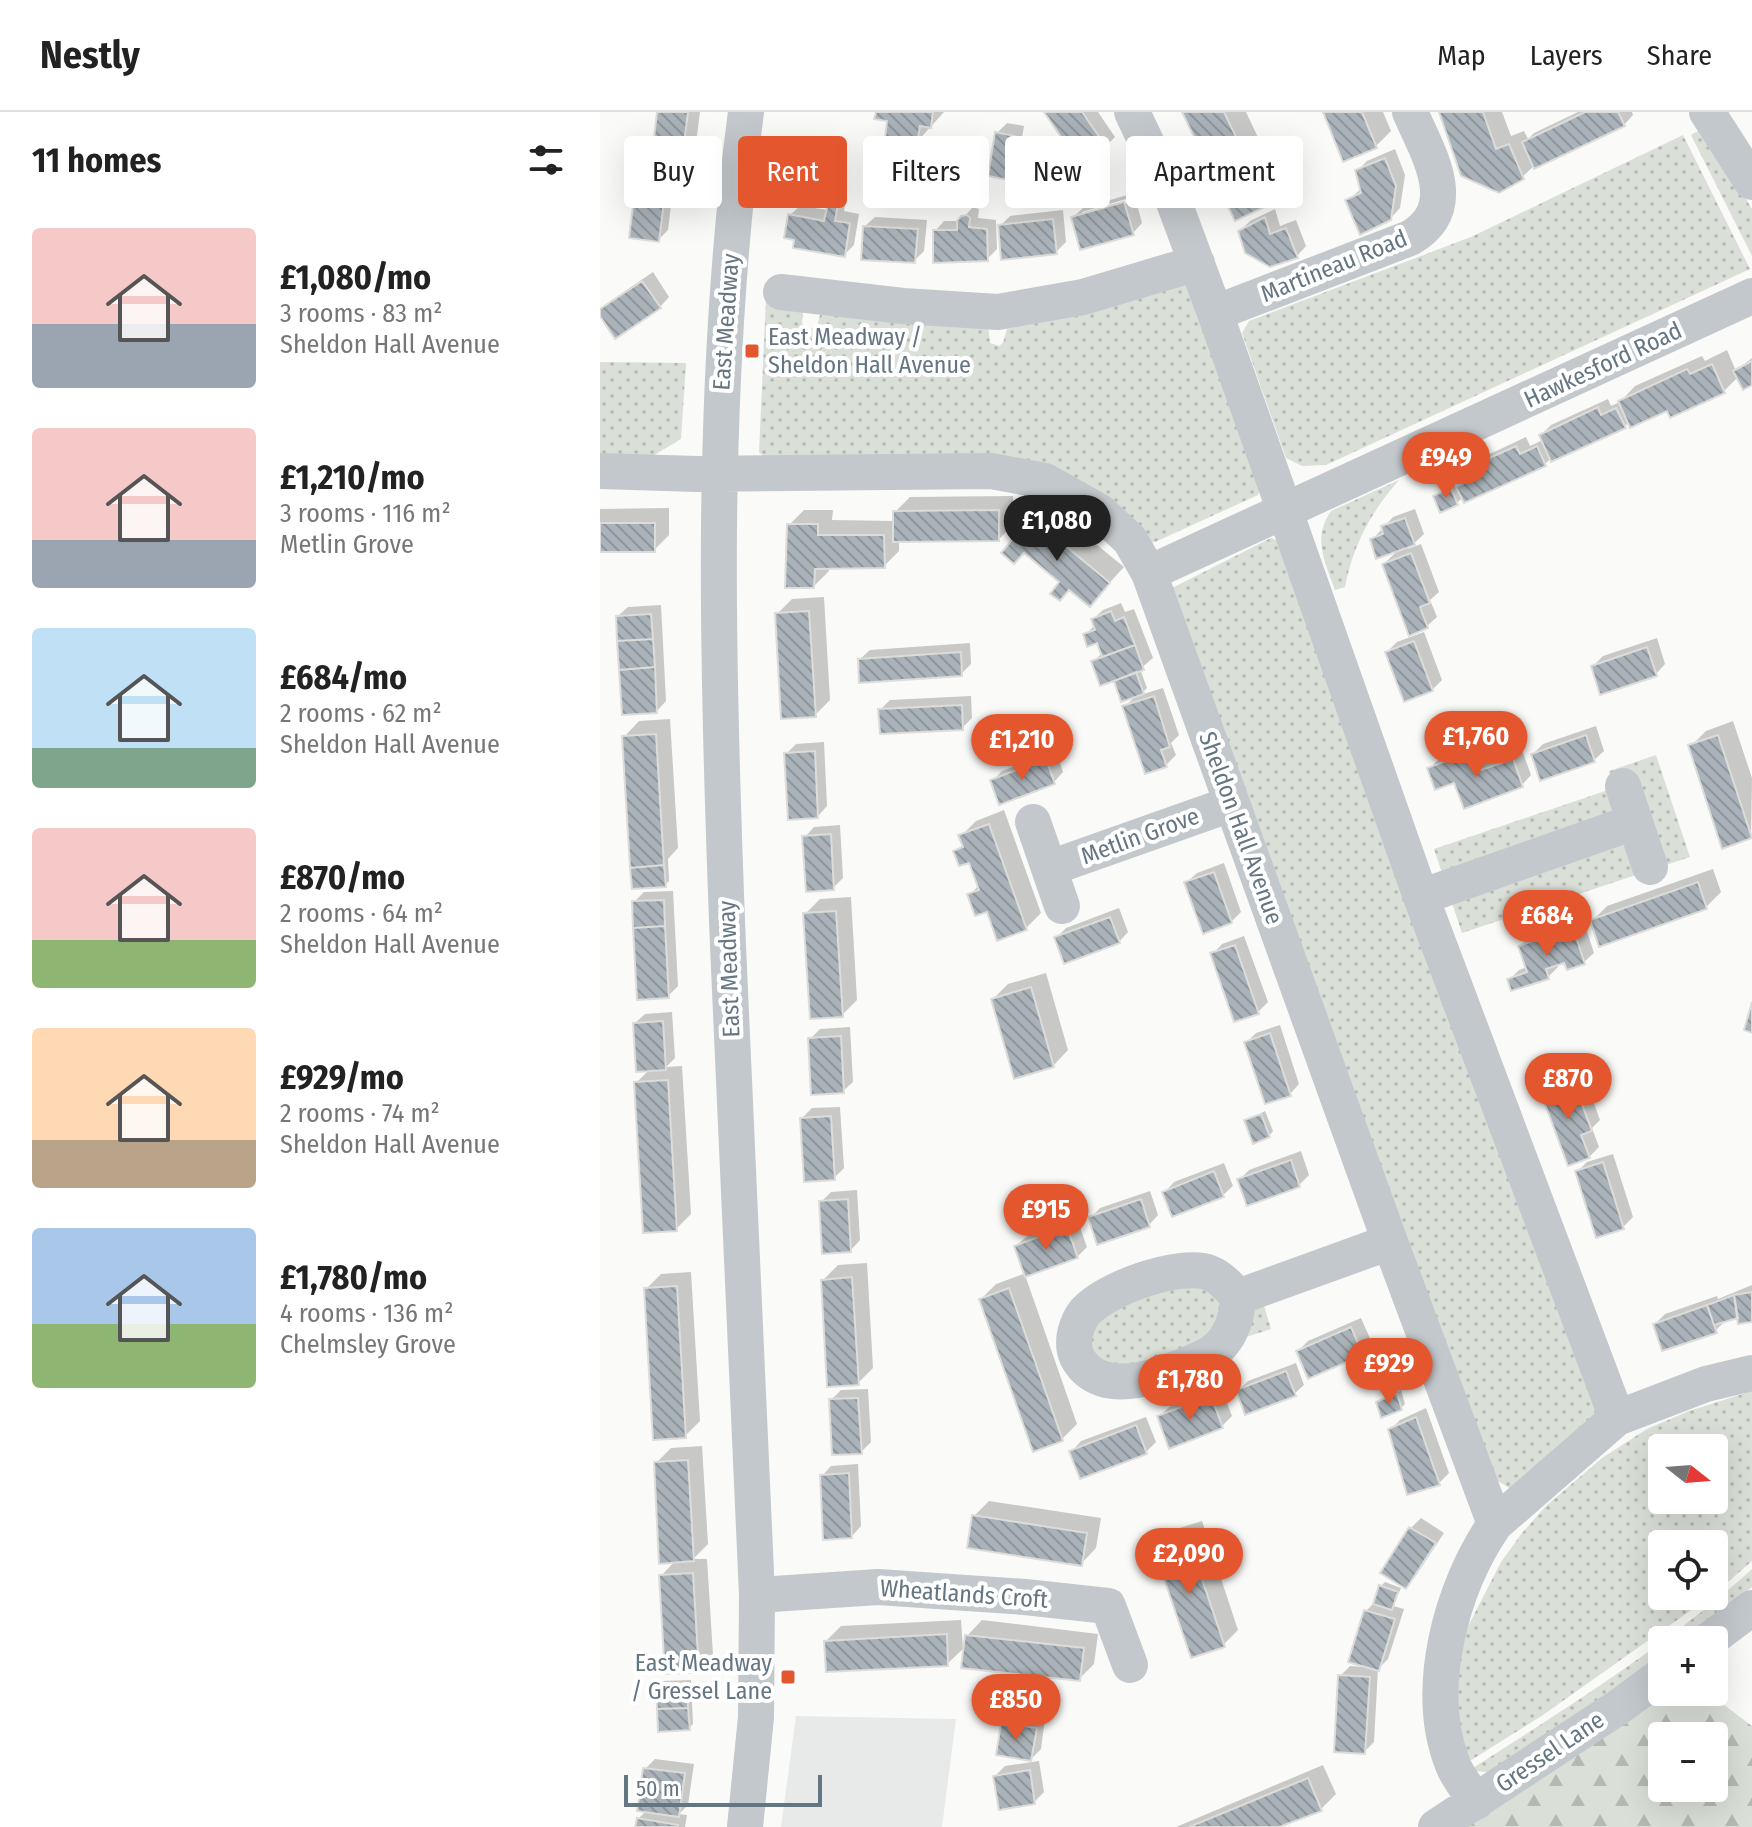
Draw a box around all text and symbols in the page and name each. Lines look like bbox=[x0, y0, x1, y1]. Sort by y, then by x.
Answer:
text: Nestly bbox=[40, 32, 140, 78]
text: Map bbox=[1437, 39, 1486, 72]
text: Layers bbox=[1530, 39, 1603, 72]
text: Share bbox=[1647, 39, 1712, 72]
chip: Buy bbox=[624, 136, 722, 208]
chip: Rent bbox=[738, 136, 847, 208]
chip: Filters bbox=[863, 136, 989, 208]
chip: New bbox=[1005, 136, 1110, 208]
chip: Apartment bbox=[1126, 136, 1303, 208]
icon: filters bbox=[524, 138, 568, 182]
text: 11 homes bbox=[32, 140, 161, 181]
street label: Martineau Road bbox=[1257, 224, 1411, 308]
street label: East Meadway bbox=[707, 252, 745, 391]
text: £1,080/mo bbox=[280, 257, 431, 298]
icon: home bbox=[96, 260, 192, 356]
text: 3 rooms · 83 m² bbox=[280, 298, 442, 329]
street label: Hawkesford Road bbox=[1520, 316, 1686, 414]
place label: East Meadway / Sheldon Hall Avenue bbox=[768, 323, 971, 379]
text: Sheldon Hall Avenue bbox=[280, 329, 500, 360]
marker: East Meadway / Sheldon Hall Avenue bbox=[743, 342, 761, 360]
pin: £949 bbox=[1399, 432, 1493, 500]
text: £949 bbox=[1420, 442, 1472, 473]
text: £1,210/mo bbox=[280, 457, 425, 498]
icon: home bbox=[96, 460, 192, 556]
pin: £1,080 bbox=[992, 495, 1122, 563]
text: 3 rooms · 116 m² bbox=[280, 498, 451, 529]
text: £1,080 bbox=[1022, 505, 1092, 536]
text: Metlin Grove bbox=[280, 529, 414, 560]
text: £684/mo bbox=[280, 657, 407, 698]
icon: home bbox=[96, 660, 192, 756]
text: 2 rooms · 62 m² bbox=[280, 698, 442, 729]
pin: £1,760 bbox=[1411, 711, 1541, 779]
pin: £1,210 bbox=[957, 714, 1087, 782]
text: £1,760 bbox=[1442, 721, 1510, 752]
text: £1,210 bbox=[989, 724, 1055, 755]
street label: Sheldon Hall Avenue bbox=[1193, 728, 1289, 928]
text: Sheldon Hall Avenue bbox=[280, 729, 500, 760]
street label: Metlin Grove bbox=[1077, 802, 1203, 870]
text: £870/mo bbox=[280, 857, 405, 898]
icon: home bbox=[96, 860, 192, 956]
pin: £684 bbox=[1500, 890, 1594, 958]
text: 2 rooms · 64 m² bbox=[280, 898, 443, 929]
street label: East Meadway bbox=[713, 900, 745, 1038]
text: £684 bbox=[1521, 900, 1573, 931]
text: Sheldon Hall Avenue bbox=[280, 929, 500, 960]
pin: £870 bbox=[1521, 1053, 1615, 1121]
text: £929/mo bbox=[280, 1057, 404, 1098]
icon: home bbox=[96, 1060, 192, 1156]
text: £870 bbox=[1543, 1063, 1593, 1094]
text: 2 rooms · 74 m² bbox=[280, 1098, 440, 1129]
text: Sheldon Hall Avenue bbox=[280, 1129, 500, 1160]
pin: £915 bbox=[999, 1184, 1093, 1252]
text: £915 bbox=[1021, 1194, 1071, 1225]
text: £1,780/mo bbox=[280, 1257, 427, 1298]
icon: home bbox=[96, 1260, 192, 1356]
text: 4 rooms · 136 m² bbox=[280, 1298, 453, 1329]
text: Chelmsley Grove bbox=[280, 1329, 456, 1360]
pin: £929 bbox=[1342, 1338, 1436, 1406]
text: £929 bbox=[1364, 1348, 1414, 1379]
pin: £1,780 bbox=[1125, 1354, 1255, 1422]
text: £1,780 bbox=[1156, 1364, 1224, 1395]
north arrow bbox=[1648, 1434, 1728, 1514]
map controls bbox=[1648, 1434, 1728, 1802]
pin: £2,090 bbox=[1124, 1528, 1254, 1596]
button: locate bbox=[1648, 1530, 1728, 1610]
text: £2,090 bbox=[1153, 1538, 1225, 1569]
street label: Wheatlands Croft bbox=[879, 1574, 1049, 1614]
button: + bbox=[1648, 1626, 1728, 1706]
place label: East Meadway / Gressel Lane bbox=[631, 1649, 772, 1705]
marker: East Meadway / Gressel Lane bbox=[779, 1668, 797, 1686]
pin: £850 bbox=[969, 1674, 1063, 1742]
text: £850 bbox=[990, 1684, 1042, 1715]
street label: Gressel Lane bbox=[1491, 1706, 1609, 1798]
button: − bbox=[1648, 1722, 1728, 1802]
scale bar bbox=[624, 1771, 822, 1807]
text: 50 m bbox=[636, 1775, 680, 1802]

